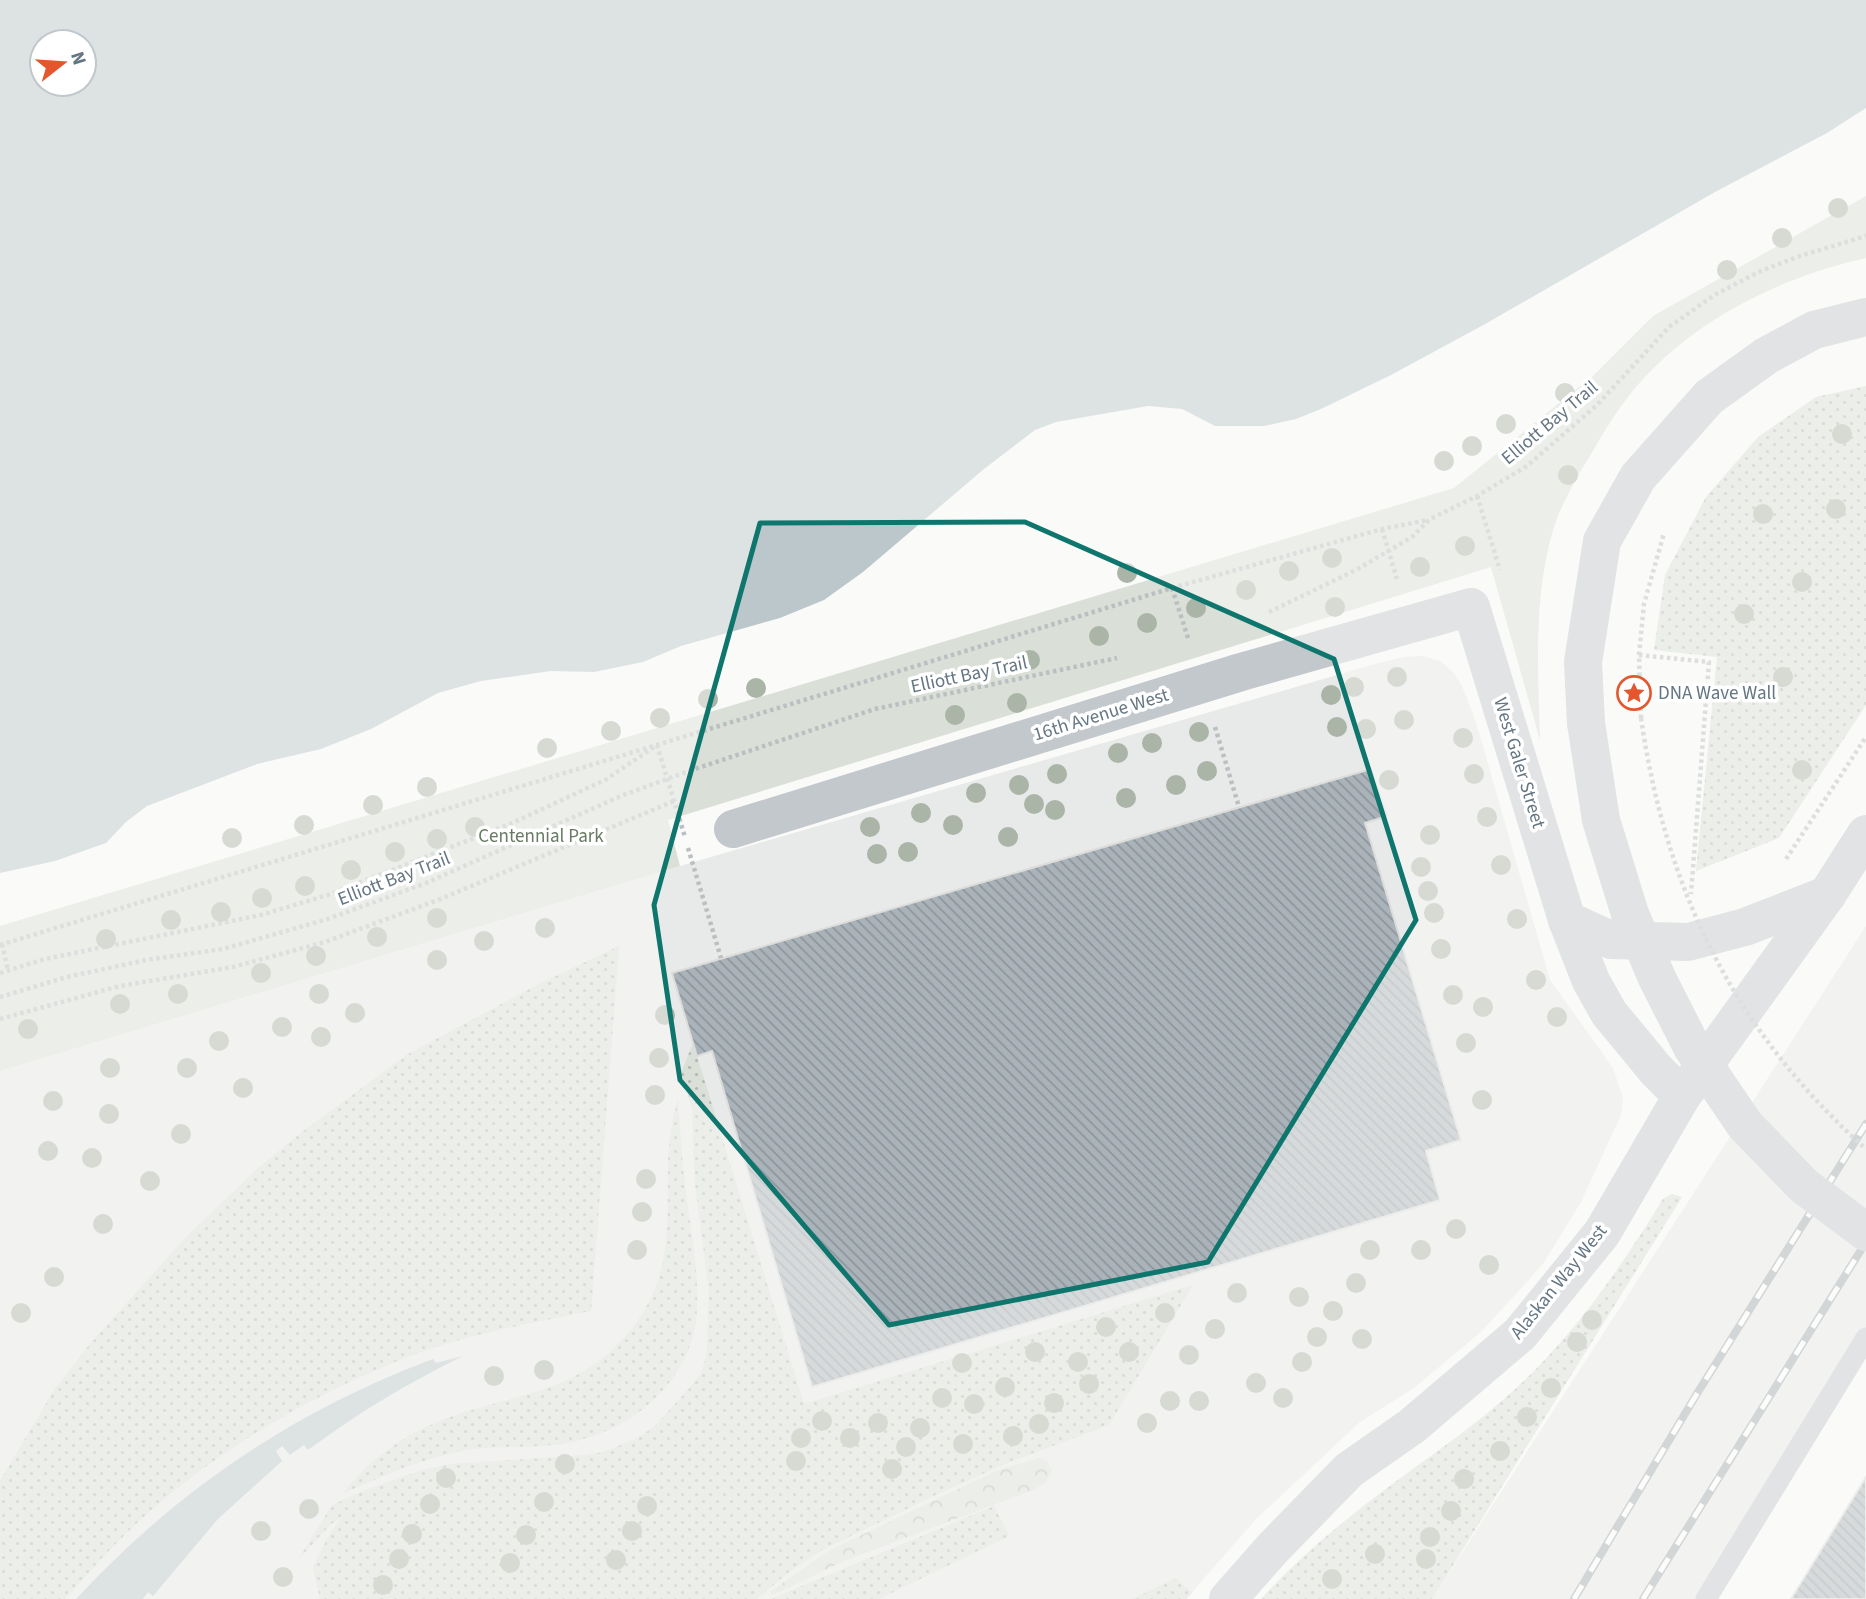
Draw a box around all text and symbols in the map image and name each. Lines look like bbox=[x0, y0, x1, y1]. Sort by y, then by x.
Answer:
north arrow bbox=[28, 28, 98, 98]
text: N bbox=[63, 48, 93, 68]
street label: Elliott Bay Trail bbox=[1496, 374, 1604, 471]
street label: Elliott Bay Trail bbox=[908, 649, 1030, 701]
place icon: DNA Wave Wall bbox=[1615, 674, 1653, 712]
place label: DNA Wave Wall bbox=[1658, 680, 1776, 707]
street label: 16th Avenue West bbox=[1030, 681, 1173, 748]
street label: West Galer Street bbox=[1486, 694, 1552, 832]
park label: Centennial Park bbox=[478, 823, 604, 850]
street label: Elliott Bay Trail bbox=[334, 845, 454, 913]
street label: Alaskan Way West bbox=[1504, 1218, 1614, 1345]

